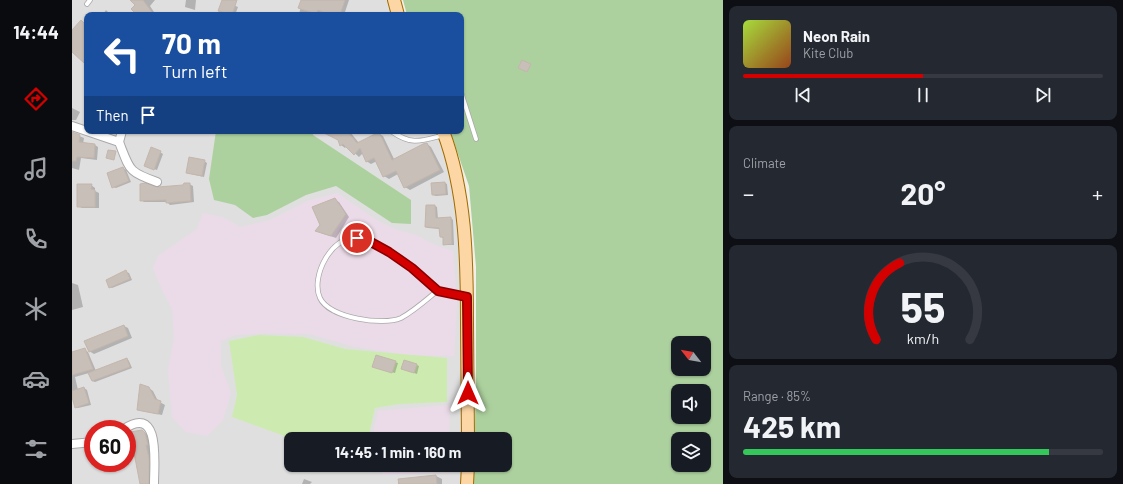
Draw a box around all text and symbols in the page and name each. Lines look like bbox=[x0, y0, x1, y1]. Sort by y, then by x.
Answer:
text: 14:44 bbox=[13, 21, 59, 43]
text: 70 m bbox=[162, 26, 221, 60]
text: Neon Rain bbox=[803, 27, 870, 45]
icon: left bbox=[96, 28, 148, 80]
text: Kite Club bbox=[803, 45, 853, 61]
text: Turn left bbox=[162, 60, 228, 82]
icon: previous bbox=[792, 84, 814, 106]
icon: pause bbox=[912, 84, 934, 106]
icon: next bbox=[1032, 84, 1054, 106]
icon: directions bbox=[22, 85, 50, 113]
icon: arrive bbox=[137, 104, 159, 126]
text: Then bbox=[96, 106, 129, 124]
icon: music bbox=[22, 155, 50, 183]
text: Climate bbox=[743, 155, 786, 171]
text: 20° bbox=[900, 175, 946, 211]
text: − bbox=[743, 180, 754, 206]
text: + bbox=[1092, 180, 1103, 206]
pin bbox=[340, 221, 374, 255]
icon: phone bbox=[22, 225, 50, 253]
icon: arrive bbox=[346, 227, 368, 249]
text: 55 bbox=[901, 281, 945, 331]
icon: climate bbox=[22, 295, 50, 323]
text: km/h bbox=[907, 329, 939, 346]
north arrow bbox=[671, 336, 711, 376]
map controls bbox=[671, 336, 711, 472]
icon: car bbox=[22, 365, 50, 393]
position arrow bbox=[447, 372, 489, 414]
button: sound bbox=[671, 384, 711, 424]
text: Range · 85% bbox=[743, 388, 811, 404]
text: 425 km bbox=[743, 408, 841, 444]
speed limit sign: 60 bbox=[84, 420, 136, 472]
button: layers bbox=[671, 432, 711, 472]
icon: filters bbox=[22, 435, 50, 463]
text: 14:45 · 1 min · 160 m bbox=[335, 443, 461, 461]

